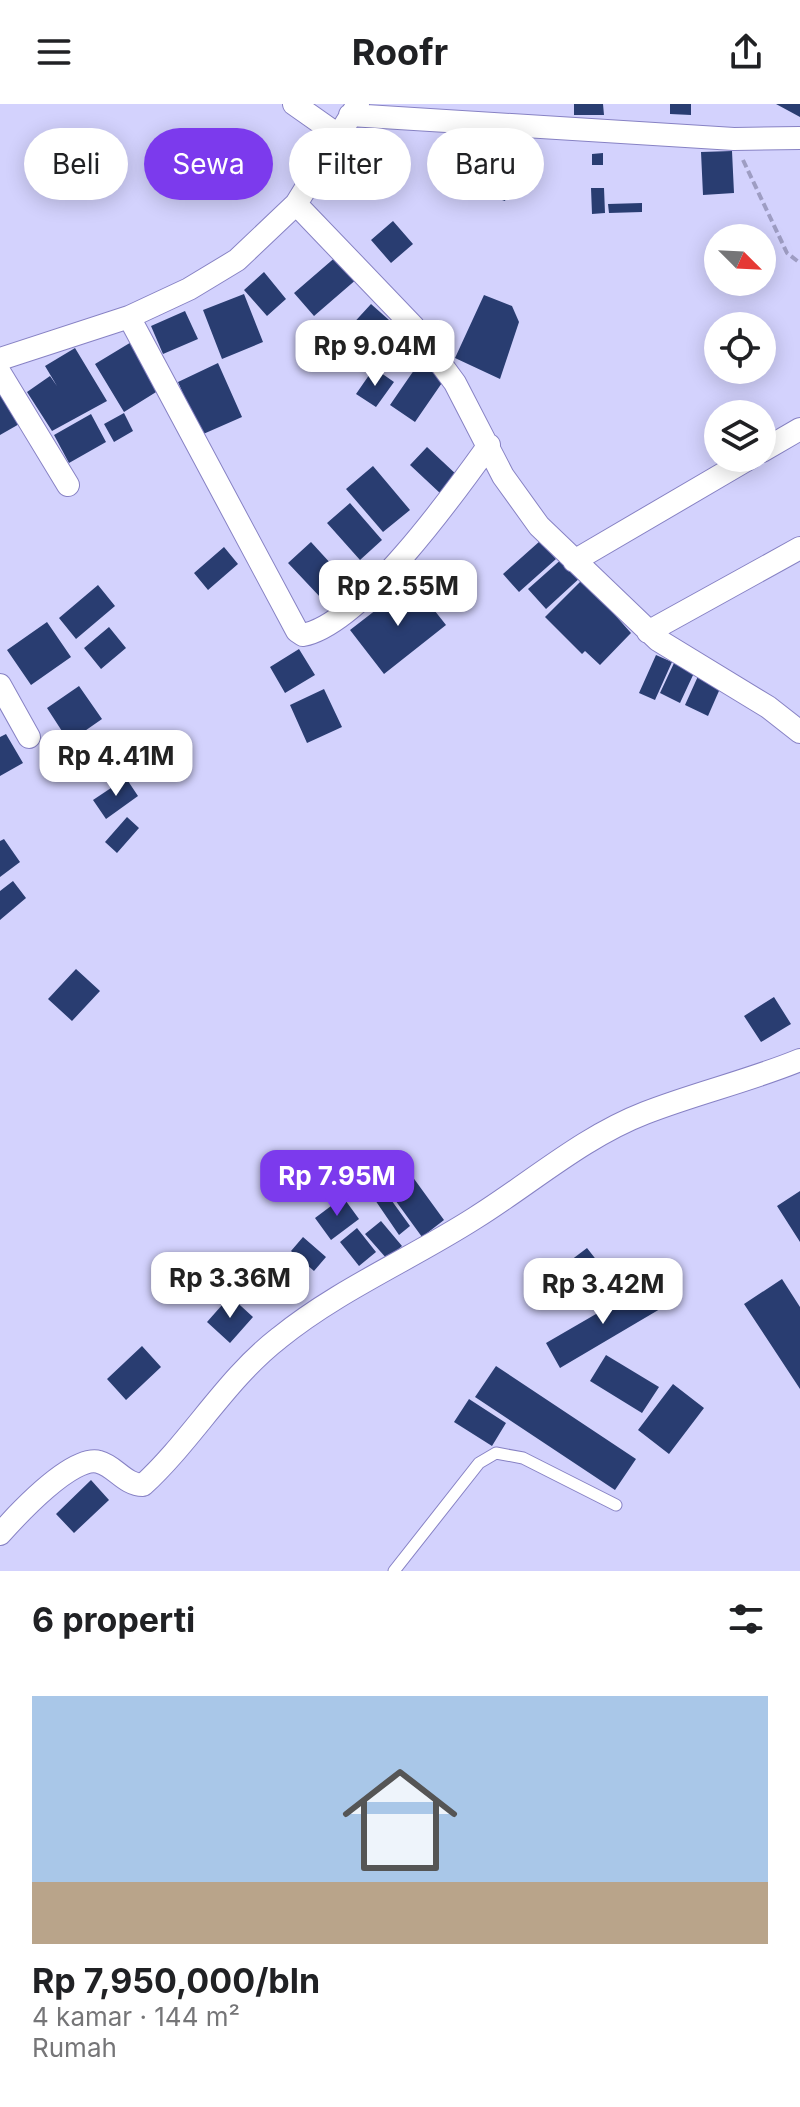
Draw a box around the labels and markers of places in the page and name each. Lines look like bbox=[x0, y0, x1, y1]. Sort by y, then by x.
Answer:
pin: Rp 9.04M bbox=[292, 320, 458, 388]
pin: Rp 2.55M bbox=[315, 560, 481, 628]
pin: Rp 4.41M bbox=[33, 730, 199, 798]
pin: Rp 7.95M bbox=[254, 1150, 420, 1218]
pin: Rp 3.36M bbox=[147, 1252, 313, 1320]
pin: Rp 3.42M bbox=[520, 1258, 686, 1326]

